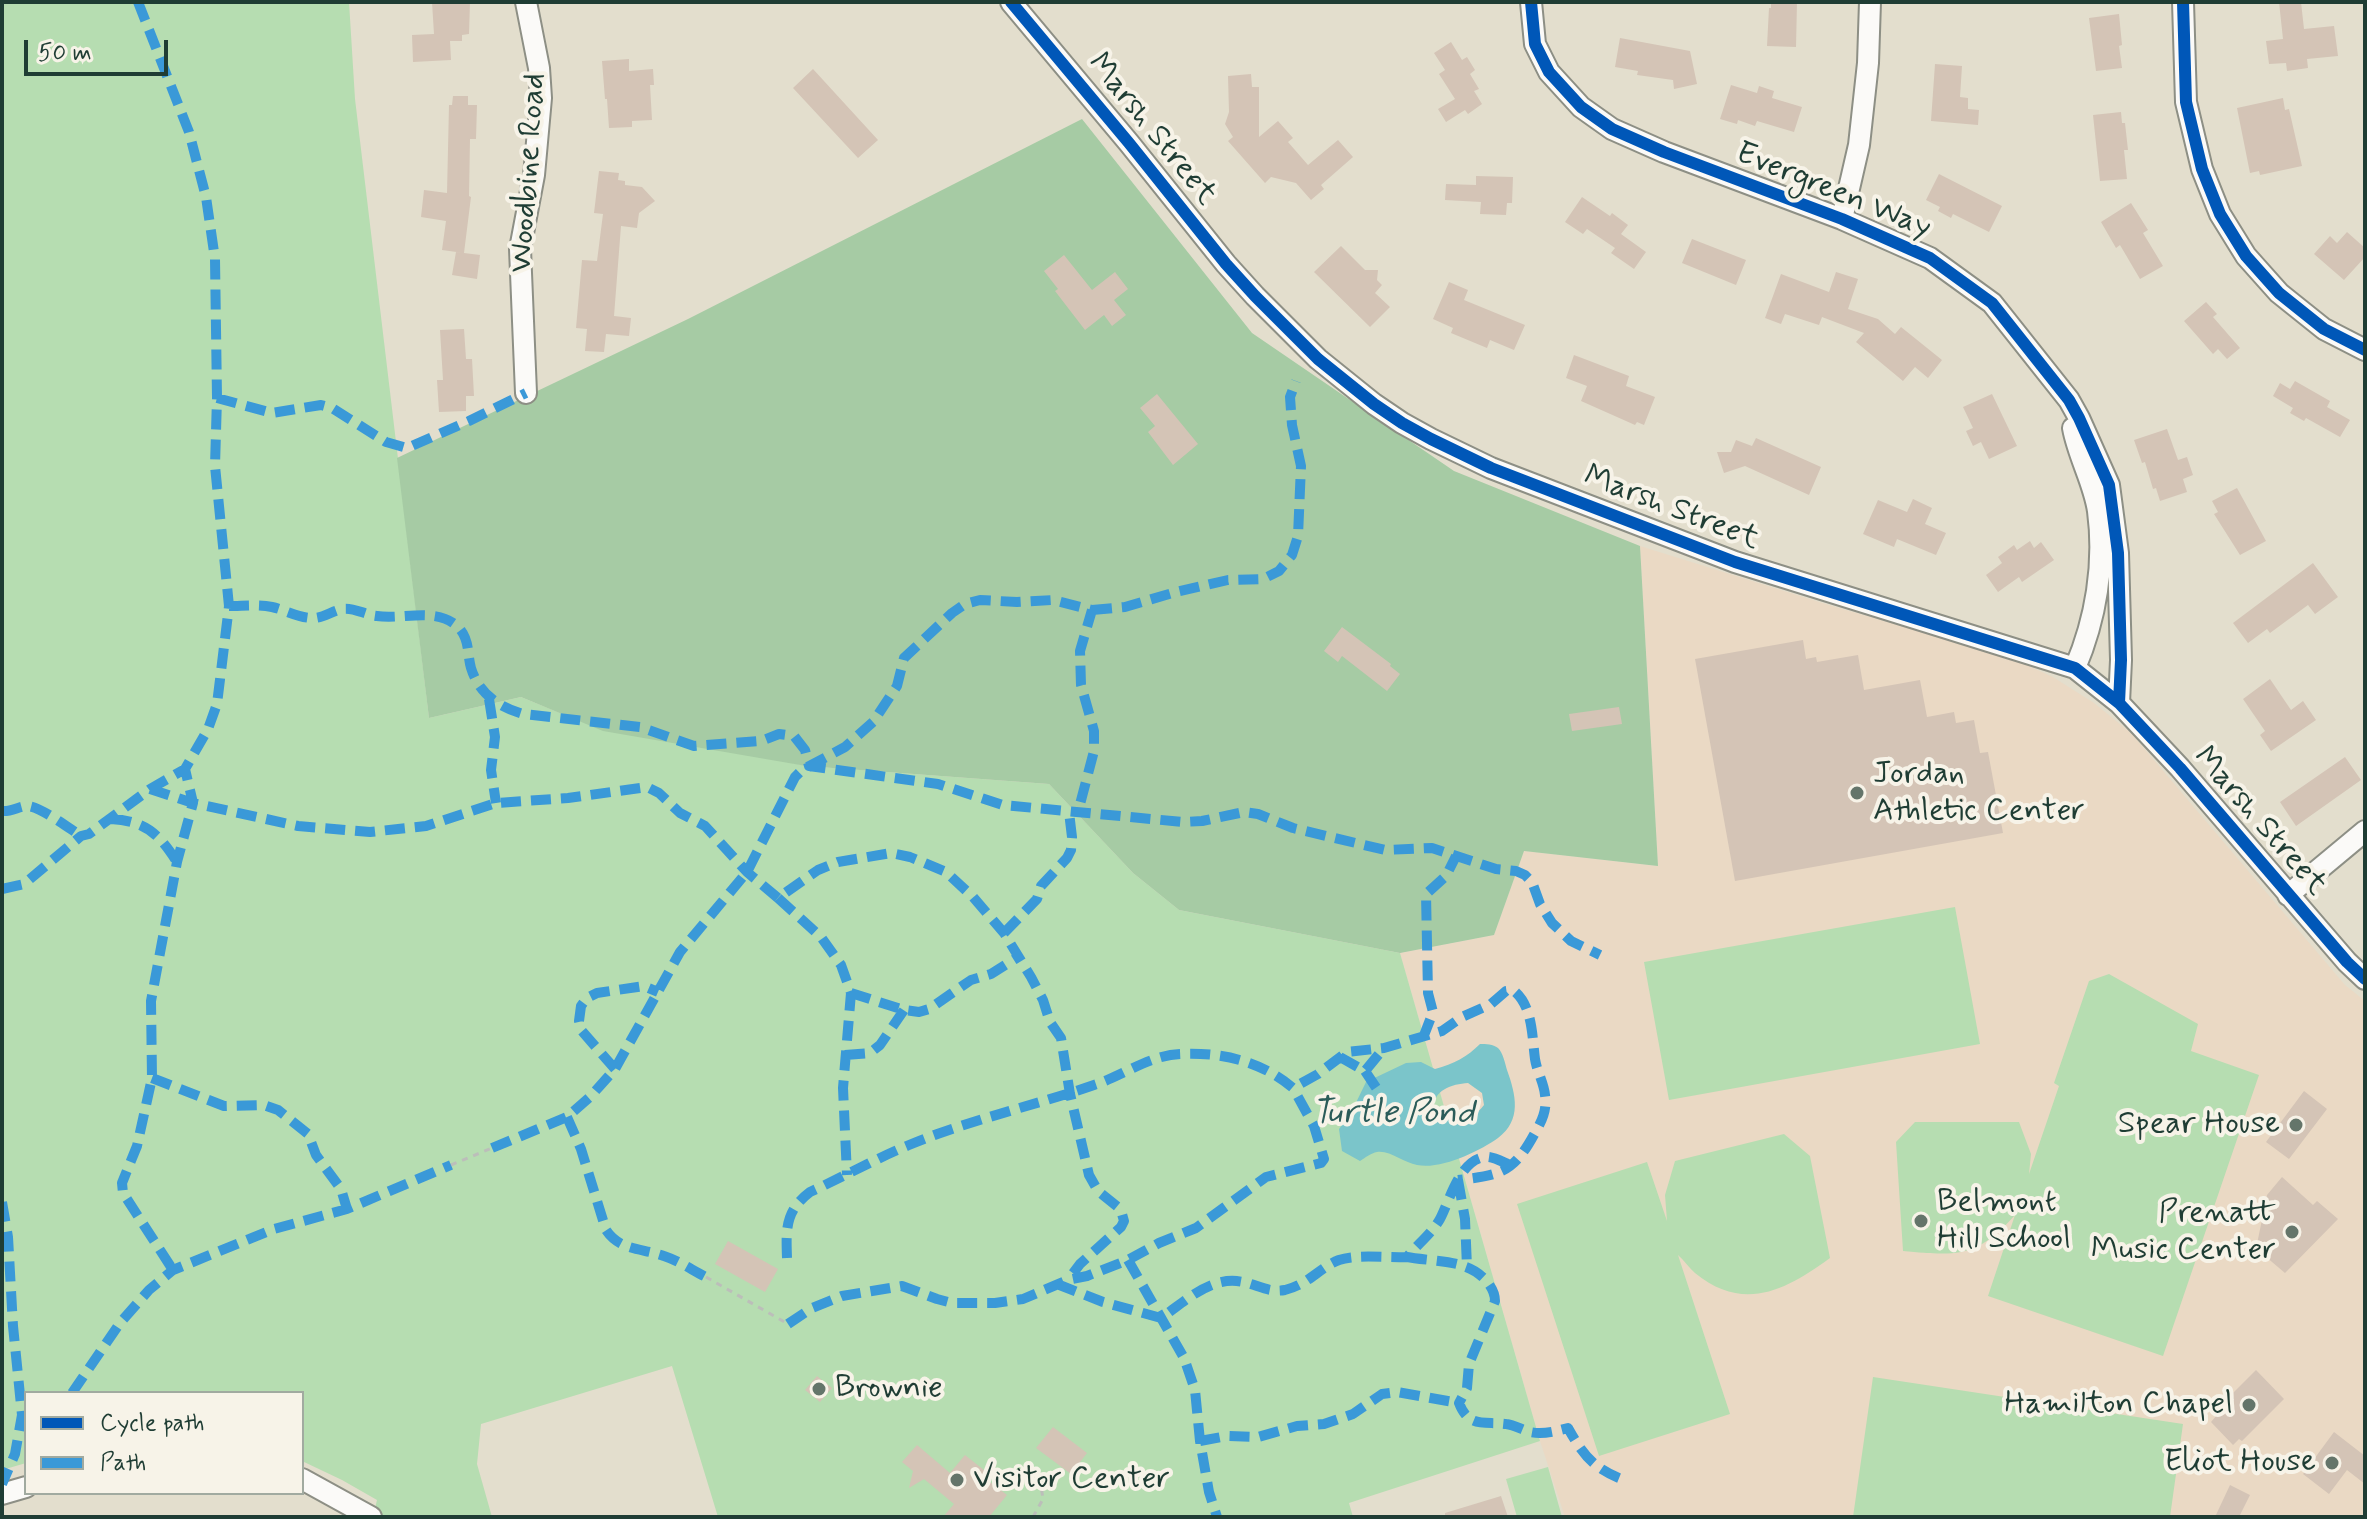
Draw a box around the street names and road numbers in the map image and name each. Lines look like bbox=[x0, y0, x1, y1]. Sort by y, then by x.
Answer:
street label: Marsh Street bbox=[1078, 46, 1224, 214]
street label: Woodbine Road bbox=[504, 72, 556, 274]
street label: Evergreen Way bbox=[1730, 135, 1936, 249]
street label: Marsh Street bbox=[1578, 458, 1764, 560]
street label: Marsh Street bbox=[2184, 740, 2334, 904]

